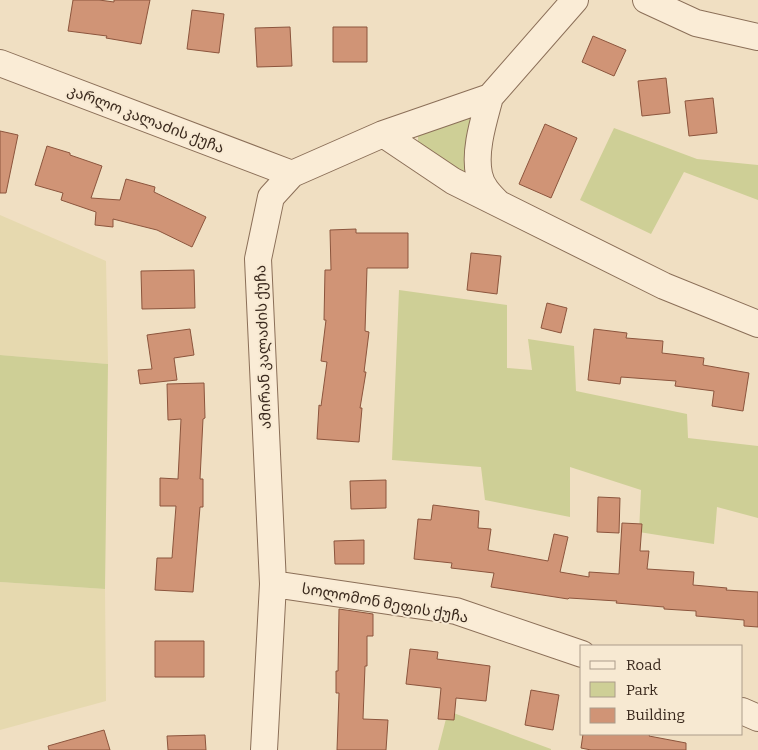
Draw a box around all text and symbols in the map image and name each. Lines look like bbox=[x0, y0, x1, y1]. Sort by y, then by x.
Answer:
street label: კარლო კალაძის ქუჩა bbox=[65, 81, 227, 157]
street label: ამირან კალაძის ქუჩა bbox=[251, 265, 275, 429]
street label: სოლომონ მეფის ქუჩა bbox=[300, 579, 470, 627]
legend bbox=[580, 645, 743, 735]
text: Road bbox=[626, 656, 661, 674]
text: Park bbox=[626, 681, 658, 699]
text: Building bbox=[626, 706, 685, 724]

